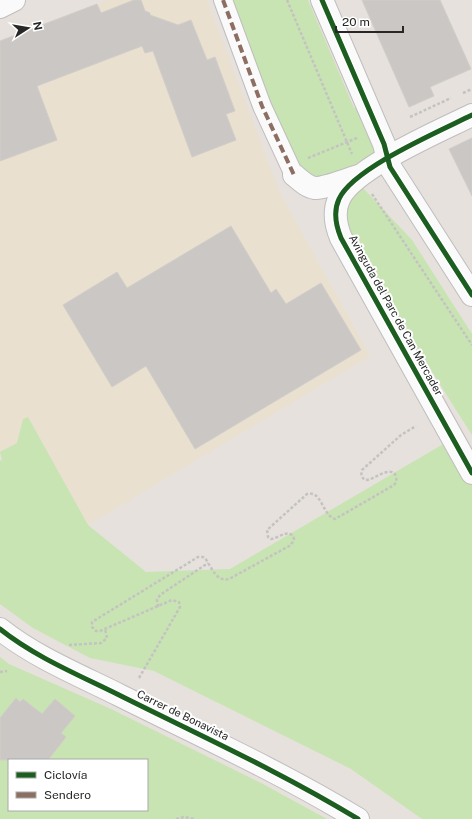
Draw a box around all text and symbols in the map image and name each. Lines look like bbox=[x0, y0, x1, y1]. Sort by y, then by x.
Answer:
north arrow bbox=[8, 8, 48, 48]
scale bar bbox=[336, 8, 403, 34]
text: 20 m bbox=[342, 15, 370, 29]
text: N bbox=[31, 20, 45, 31]
street label: Avinguda del Parc de Can Mercader bbox=[347, 233, 445, 397]
street label: Carrer de Bonavista bbox=[135, 688, 231, 742]
legend bbox=[8, 759, 148, 811]
text: Ciclovía bbox=[44, 768, 87, 782]
text: Sendero bbox=[44, 788, 91, 802]

